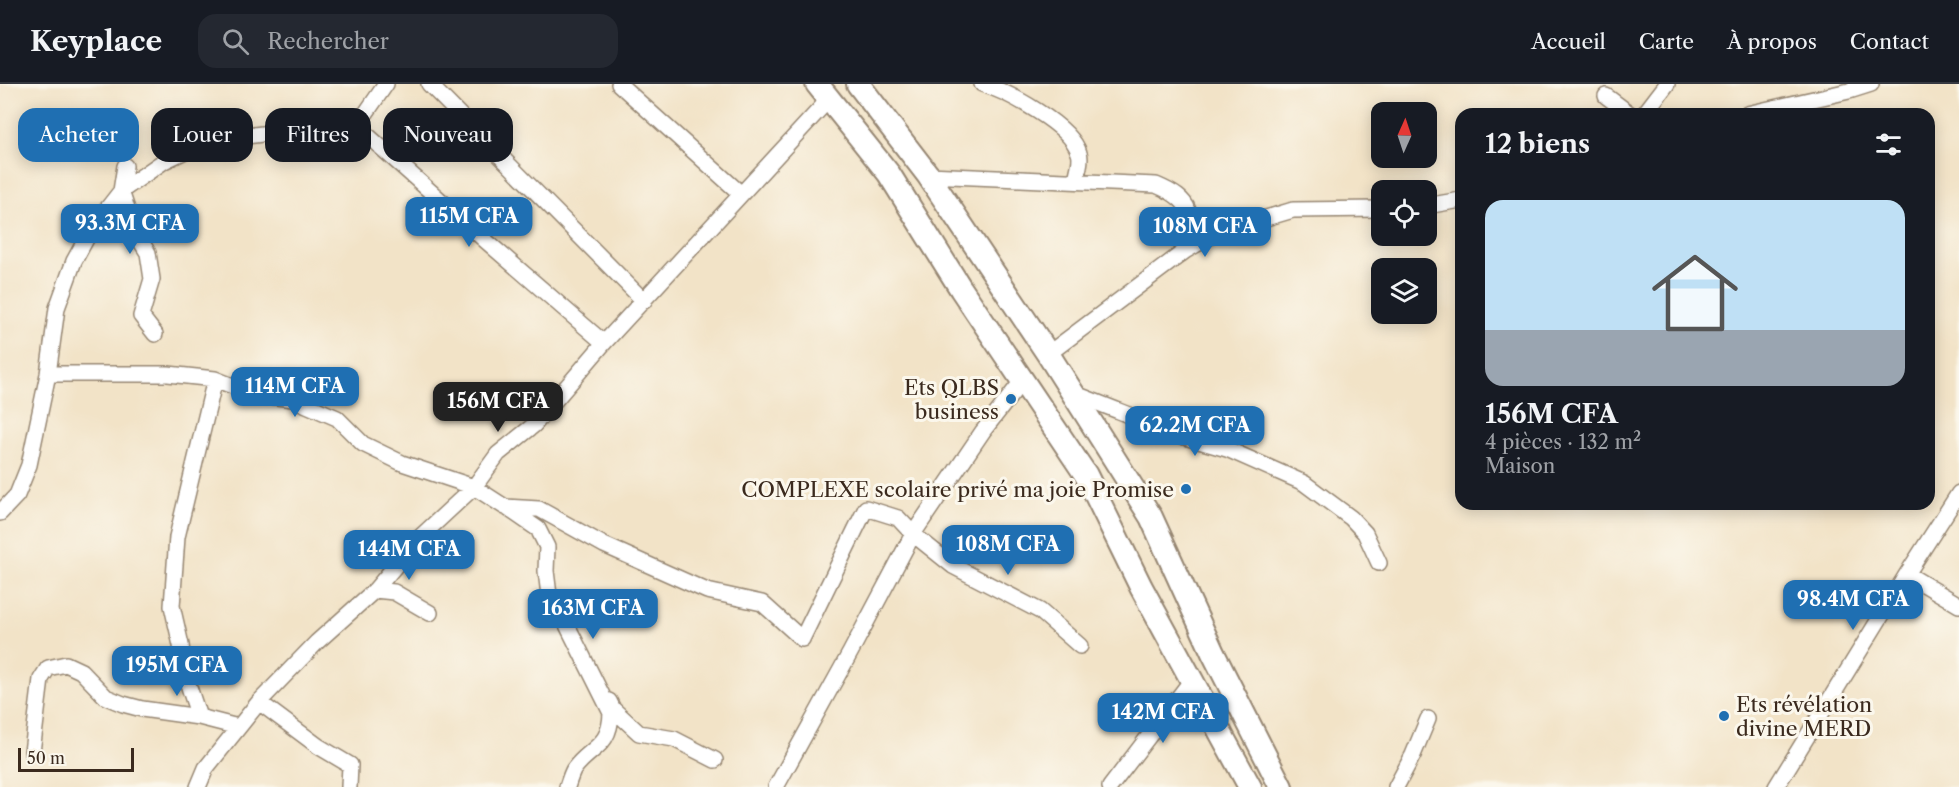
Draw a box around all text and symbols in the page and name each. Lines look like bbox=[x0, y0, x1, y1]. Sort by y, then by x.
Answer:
search box bbox=[198, 14, 618, 68]
text: Keyplace bbox=[30, 24, 162, 58]
icon: search bbox=[219, 25, 252, 58]
text: Rechercher bbox=[267, 28, 389, 55]
text: Accueil bbox=[1531, 29, 1606, 54]
text: Carte bbox=[1639, 29, 1694, 54]
text: À propos bbox=[1727, 29, 1817, 54]
text: Contact bbox=[1850, 29, 1929, 54]
north arrow bbox=[1371, 102, 1437, 168]
map controls bbox=[1371, 102, 1437, 324]
chip: Acheter bbox=[18, 108, 139, 162]
chip: Louer bbox=[151, 108, 253, 162]
chip: Filtres bbox=[265, 108, 371, 162]
chip: Nouveau bbox=[383, 108, 513, 162]
text: 12 biens bbox=[1485, 128, 1590, 160]
icon: filters bbox=[1872, 128, 1905, 161]
button: locate bbox=[1371, 180, 1437, 246]
pin: 115M CFA bbox=[407, 197, 531, 248]
pin: 93.3M CFA bbox=[61, 204, 199, 255]
text: 115M CFA bbox=[419, 204, 519, 228]
pin: 108M CFA bbox=[1143, 207, 1267, 258]
text: 93.3M CFA bbox=[75, 211, 185, 235]
text: 108M CFA bbox=[1153, 214, 1257, 238]
icon: home bbox=[1641, 239, 1749, 347]
button: layers bbox=[1371, 258, 1437, 324]
pin: 114M CFA bbox=[233, 367, 357, 418]
text: 114M CFA bbox=[245, 374, 345, 398]
place label: Ets QLBS business bbox=[904, 375, 999, 424]
pin: 156M CFA bbox=[436, 382, 560, 433]
text: 156M CFA bbox=[447, 389, 549, 413]
marker: Ets QLBS business bbox=[1004, 392, 1018, 406]
text: 156M CFA bbox=[1485, 398, 1618, 430]
pin: 62.2M CFA bbox=[1126, 406, 1264, 457]
text: 62.2M CFA bbox=[1139, 413, 1251, 437]
text: 4 pièces · 132 m² bbox=[1485, 430, 1641, 454]
text: Maison bbox=[1485, 454, 1555, 478]
place label: COMPLEXE scolaire privé ma joie Promise bbox=[741, 477, 1174, 502]
marker: COMPLEXE scolaire privé ma joie Promise bbox=[1179, 482, 1193, 496]
pin: 108M CFA bbox=[946, 525, 1070, 576]
pin: 144M CFA bbox=[347, 530, 471, 581]
text: 108M CFA bbox=[956, 532, 1060, 556]
text: 144M CFA bbox=[358, 537, 460, 561]
pin: 98.4M CFA bbox=[1784, 580, 1922, 631]
text: 98.4M CFA bbox=[1797, 587, 1909, 611]
pin: 163M CFA bbox=[531, 589, 655, 640]
text: 163M CFA bbox=[542, 596, 644, 620]
pin: 195M CFA bbox=[115, 646, 239, 697]
text: 195M CFA bbox=[126, 653, 228, 677]
place label: Ets révélation divine MERD bbox=[1736, 692, 1872, 741]
pin: 142M CFA bbox=[1101, 693, 1225, 744]
text: 142M CFA bbox=[1112, 700, 1214, 724]
marker: Ets révélation divine MERD bbox=[1717, 709, 1731, 723]
scale bar bbox=[18, 745, 134, 772]
text: 50 m bbox=[27, 748, 65, 768]

